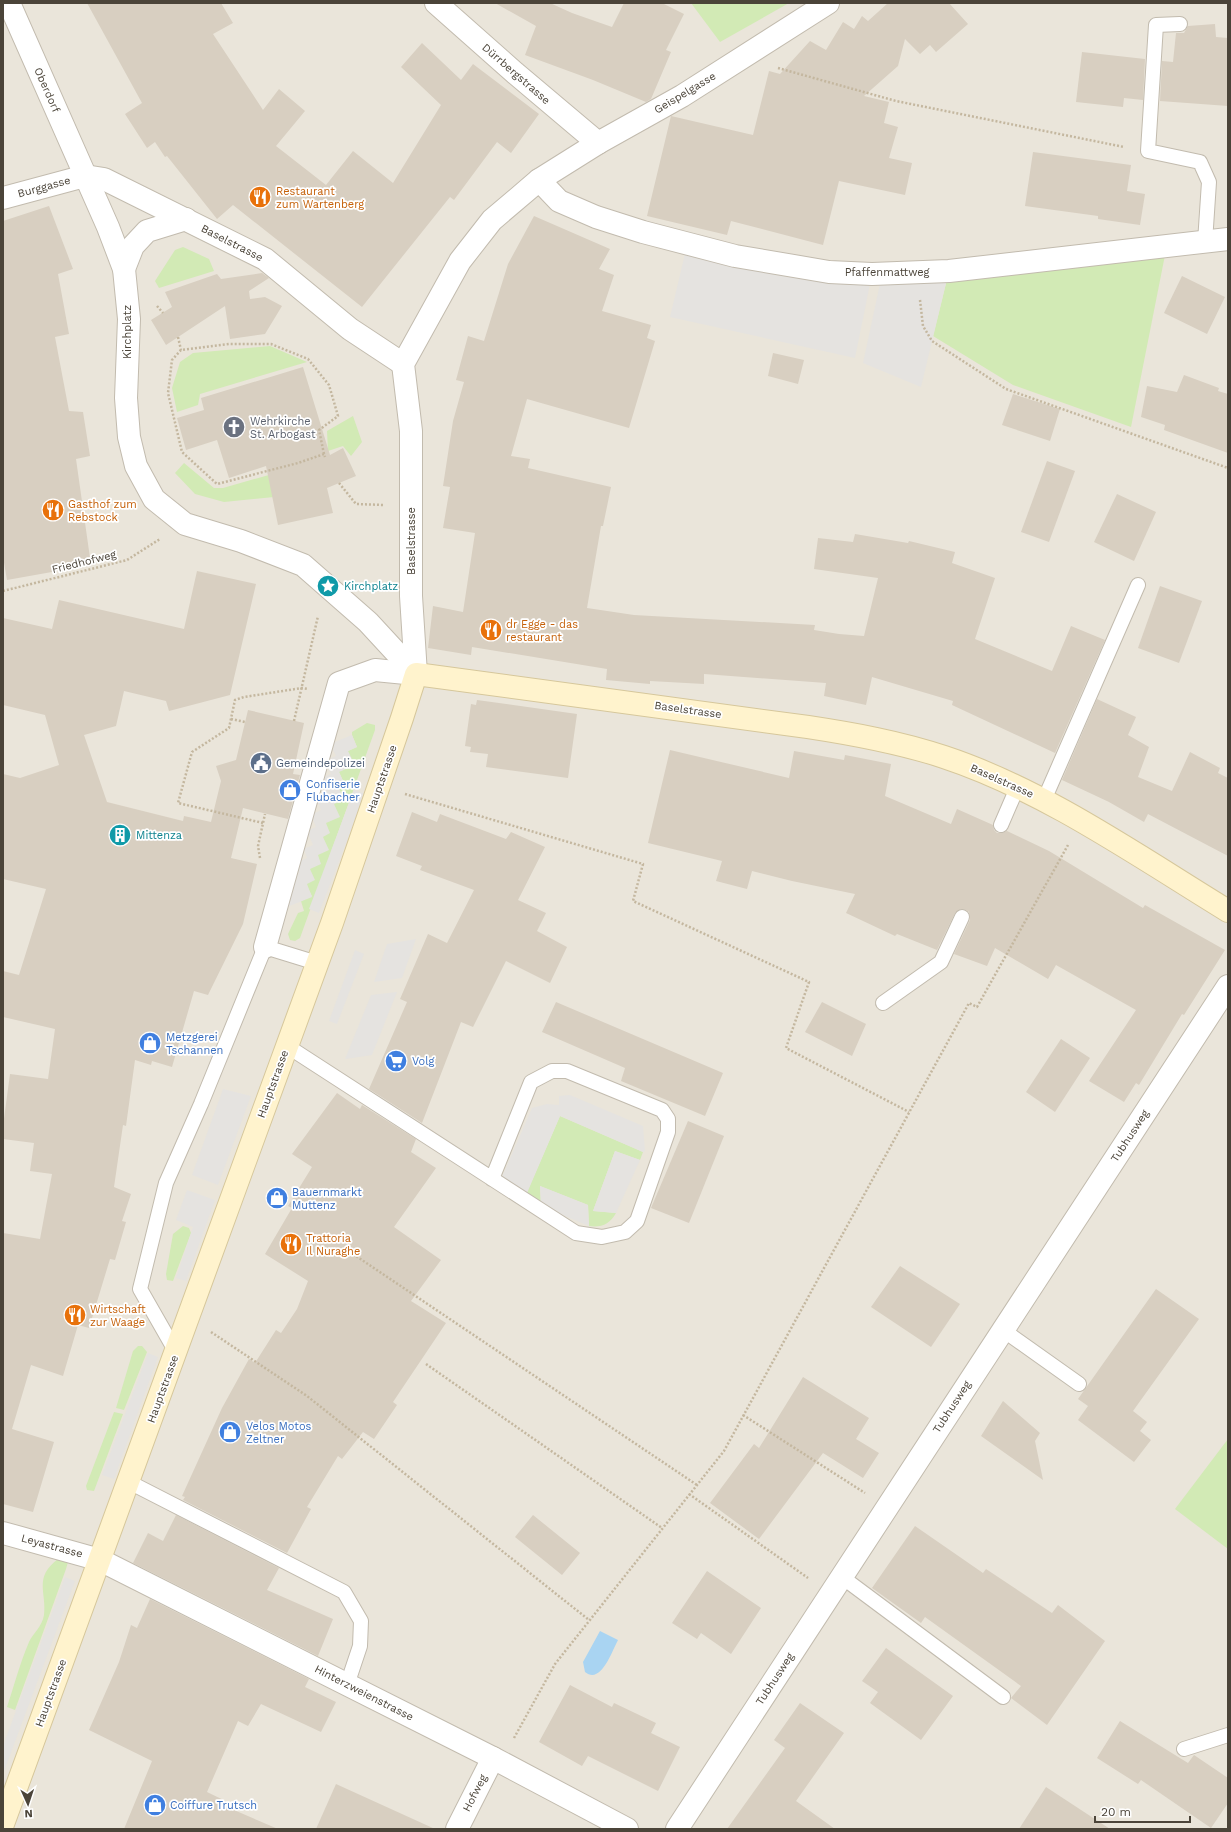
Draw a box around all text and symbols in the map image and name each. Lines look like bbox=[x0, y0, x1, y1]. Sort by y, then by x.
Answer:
street label: Dürrbergstrasse bbox=[479, 41, 553, 107]
street label: Oberdorf bbox=[31, 65, 63, 115]
street label: Geispelgasse bbox=[652, 69, 718, 117]
street label: Burggasse bbox=[16, 174, 72, 200]
restaurant icon: Restaurant zum Wartenberg bbox=[247, 184, 273, 210]
place label: Restaurant zum Wartenberg bbox=[276, 185, 364, 211]
street label: Baselstrasse bbox=[199, 222, 265, 264]
street label: Pfaffenmattweg bbox=[845, 266, 930, 279]
street label: Kirchplatz bbox=[121, 305, 134, 359]
church icon: Wehrkirche St. Arbogast bbox=[221, 414, 247, 440]
place label: Wehrkirche St. Arbogast bbox=[250, 415, 316, 441]
restaurant icon: Gasthof zum Rebstock bbox=[40, 497, 66, 523]
place label: Gasthof zum Rebstock bbox=[68, 498, 137, 524]
street label: Baselstrasse bbox=[405, 507, 418, 575]
street label: Friedhofweg bbox=[51, 548, 118, 576]
place icon: Kirchplatz bbox=[315, 573, 341, 599]
place label: Kirchplatz bbox=[344, 580, 398, 593]
restaurant icon: dr Egge - das restaurant bbox=[478, 617, 504, 643]
place label: dr Egge - das restaurant bbox=[506, 618, 578, 644]
street label: Baselstrasse bbox=[654, 699, 722, 721]
street label: Hauptstrasse bbox=[364, 743, 400, 815]
public building icon: Gemeindepolizei bbox=[248, 750, 274, 776]
place label: Gemeindepolizei bbox=[276, 757, 365, 770]
street label: Baselstrasse bbox=[968, 761, 1036, 801]
shop icon: Confiserie Flubacher bbox=[277, 777, 303, 803]
place label: Confiserie Flubacher bbox=[306, 778, 360, 804]
building icon: Mittenza bbox=[107, 822, 133, 848]
place label: Mittenza bbox=[136, 829, 182, 842]
shop icon: Metzgerei Tschannen bbox=[137, 1030, 163, 1056]
place label: Metzgerei Tschannen bbox=[166, 1031, 223, 1057]
street label: Hauptstrasse bbox=[255, 1048, 291, 1120]
supermarket icon: Volg bbox=[383, 1048, 409, 1074]
place label: Volg bbox=[412, 1055, 435, 1068]
street label: Tubhusweg bbox=[1108, 1107, 1152, 1165]
shop icon: Bauernmarkt Muttenz bbox=[264, 1185, 290, 1211]
place label: Bauernmarkt Muttenz bbox=[292, 1186, 362, 1212]
restaurant icon: Trattoria Il Nuraghe bbox=[278, 1231, 304, 1257]
place label: Trattoria Il Nuraghe bbox=[306, 1232, 360, 1258]
restaurant icon: Wirtschaft zur Waage bbox=[62, 1302, 88, 1328]
place label: Wirtschaft zur Waage bbox=[90, 1303, 146, 1329]
street label: Hauptstrasse bbox=[145, 1353, 181, 1425]
street label: Tubhusweg bbox=[930, 1378, 974, 1436]
shop icon: Velos Motos Zeltner bbox=[217, 1419, 243, 1445]
place label: Velos Motos Zeltner bbox=[246, 1420, 311, 1446]
street label: Leyastrasse bbox=[20, 1532, 84, 1560]
street label: Tubhusweg bbox=[753, 1650, 797, 1708]
street label: Hauptstrasse bbox=[33, 1657, 69, 1729]
street label: Hinterzweienstrasse bbox=[312, 1662, 416, 1724]
street label: Hofweg bbox=[460, 1772, 490, 1814]
north arrow bbox=[8, 1784, 48, 1824]
shop icon: Coiffure Trutsch bbox=[142, 1792, 168, 1818]
scale bar bbox=[1095, 1798, 1190, 1824]
place label: Coiffure Trutsch bbox=[170, 1799, 257, 1812]
text: 20 m bbox=[1101, 1805, 1131, 1819]
text: N bbox=[24, 1807, 33, 1820]

